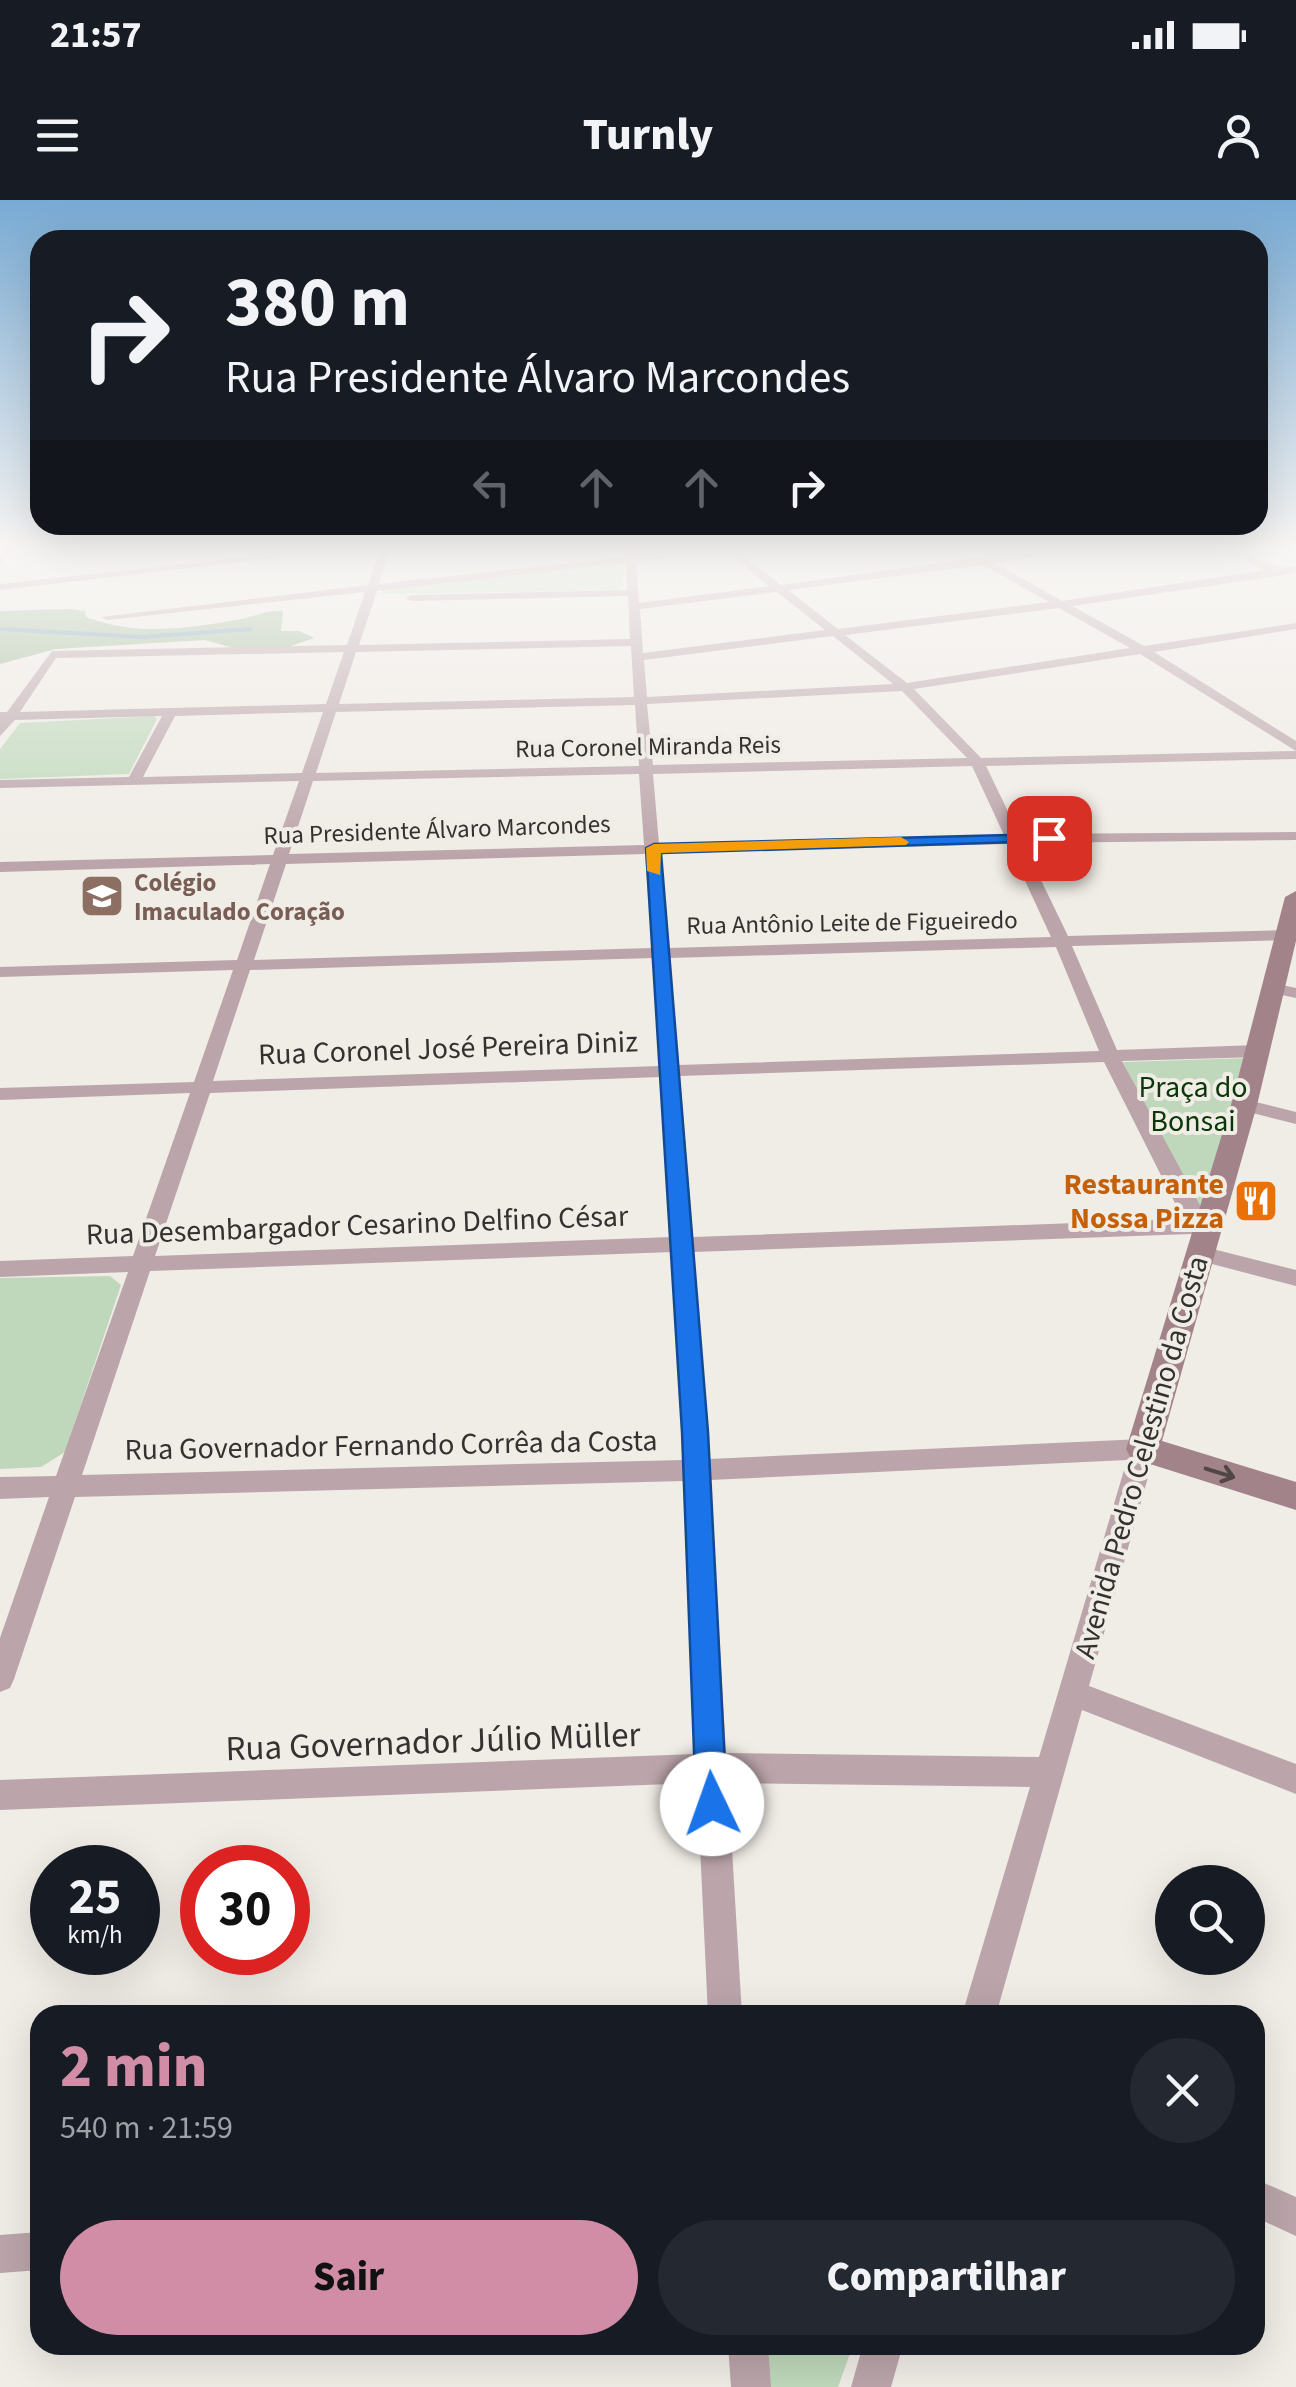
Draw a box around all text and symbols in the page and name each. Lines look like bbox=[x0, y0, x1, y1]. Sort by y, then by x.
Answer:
text: 21:57 bbox=[50, 8, 142, 62]
text: Turnly bbox=[583, 103, 713, 167]
icon: menu bbox=[30, 108, 85, 163]
icon: person bbox=[1211, 108, 1266, 163]
text: 380 m bbox=[225, 253, 410, 353]
icon: right bbox=[60, 270, 190, 400]
text: Rua Presidente Álvaro Marcondes bbox=[225, 346, 850, 410]
icon: left bbox=[464, 460, 519, 515]
icon: ahead bbox=[569, 460, 624, 515]
icon: ahead bbox=[674, 460, 729, 515]
icon: right bbox=[779, 460, 834, 515]
street label: Rua Coronel Miranda Reis bbox=[515, 727, 781, 767]
pin bbox=[1007, 796, 1092, 881]
street label: Rua Presidente Álvaro Marcondes bbox=[263, 806, 611, 854]
icon: arrive bbox=[1022, 811, 1077, 866]
place label: Colégio Imaculado Coração bbox=[134, 865, 345, 930]
school or university icon: Colégio Imaculado Coração bbox=[79, 873, 125, 919]
street label: Rua Antônio Leite de Figueiredo bbox=[686, 902, 1018, 944]
street label: Rua Coronel José Pereira Diniz bbox=[257, 1020, 639, 1077]
park label: Praça do Bonsai bbox=[1138, 1066, 1248, 1143]
place label: Restaurante Nossa Pizza bbox=[1063, 1163, 1224, 1240]
restaurant icon: Restaurante Nossa Pizza bbox=[1233, 1178, 1279, 1224]
street label: Rua Desembargador Cesarino Delfino César bbox=[85, 1195, 630, 1256]
street label: Avenida Pedro Celestino da Costa bbox=[1063, 1251, 1220, 1663]
street label: Rua Governador Fernando Corrêa da Costa bbox=[124, 1419, 658, 1472]
one-way arrow bbox=[1203, 1465, 1235, 1483]
street label: Rua Governador Júlio Müller bbox=[225, 1710, 642, 1774]
position arrow bbox=[660, 1752, 764, 1856]
speed limit sign: 30 bbox=[180, 1845, 310, 1975]
text: 25 bbox=[69, 1862, 121, 1933]
map controls bbox=[1155, 1865, 1265, 1975]
button: search bbox=[1155, 1865, 1265, 1975]
text: km/h bbox=[67, 1917, 123, 1953]
text: 2 min bbox=[60, 2025, 207, 2110]
button: close bbox=[1130, 2038, 1235, 2143]
text: 540 m · 21:59 bbox=[60, 2105, 233, 2151]
button: Sair bbox=[60, 2220, 638, 2335]
button: Compartilhar bbox=[658, 2220, 1235, 2335]

